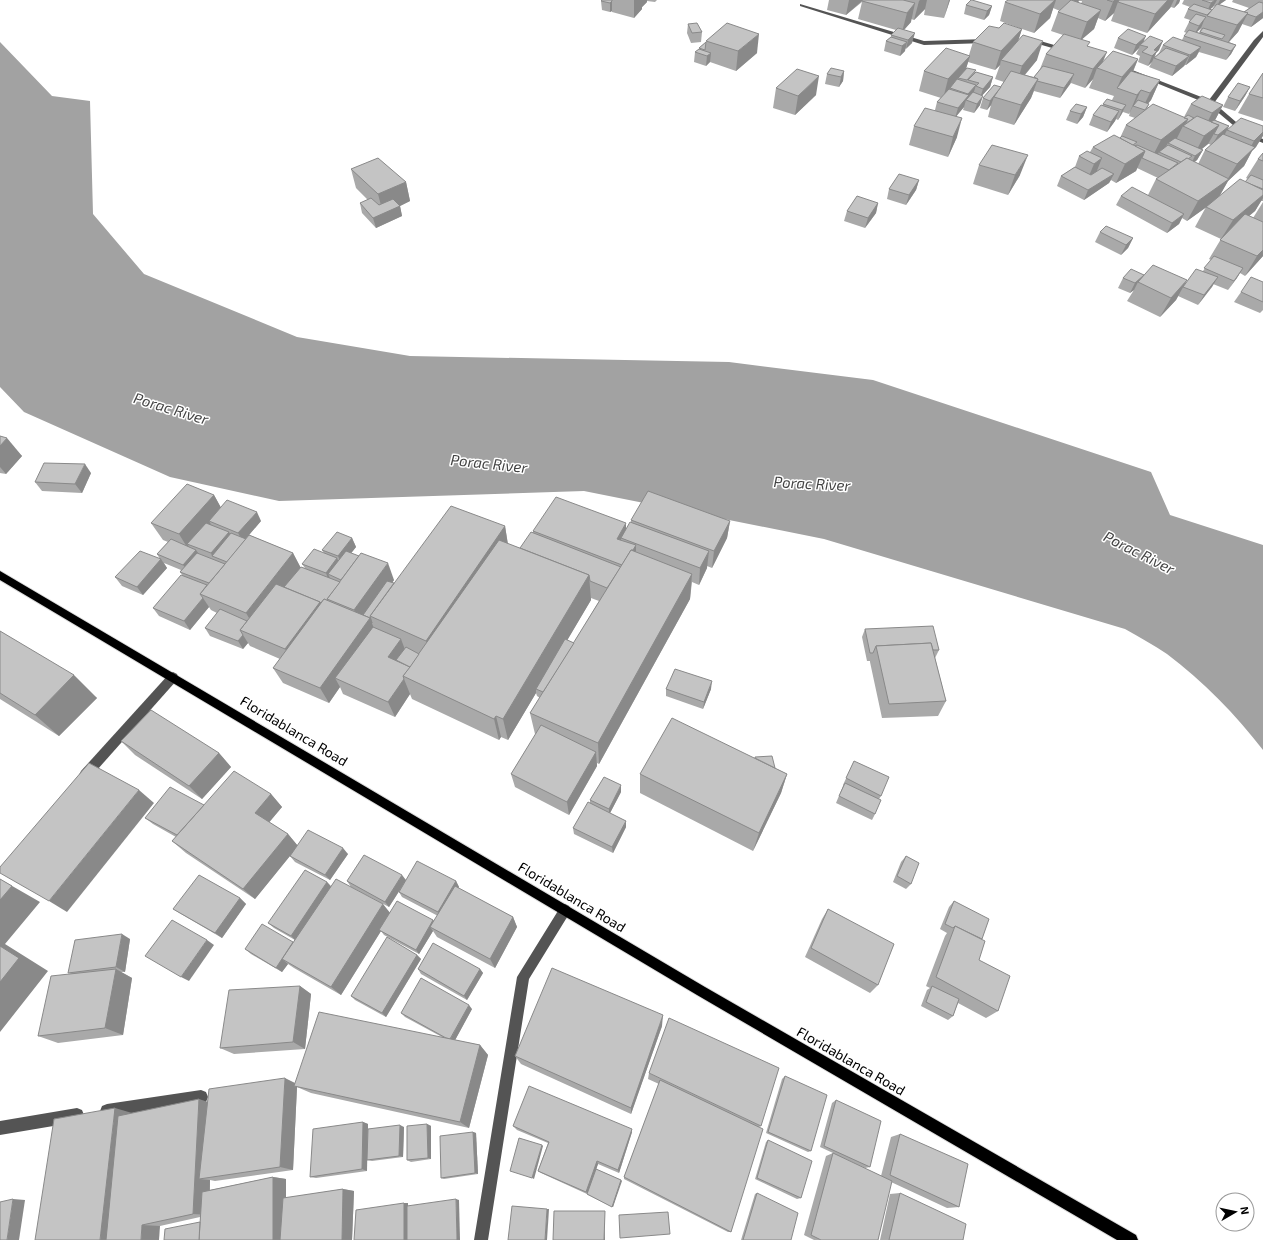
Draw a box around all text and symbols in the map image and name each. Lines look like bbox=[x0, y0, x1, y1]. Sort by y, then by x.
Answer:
water label: Porac River bbox=[132, 388, 212, 428]
water label: Porac River bbox=[450, 450, 529, 476]
water label: Porac River bbox=[773, 472, 852, 494]
water label: Porac River bbox=[1101, 527, 1179, 578]
street label: Floridablanca Road bbox=[237, 692, 351, 769]
street label: Floridablanca Road bbox=[515, 858, 629, 935]
street label: Floridablanca Road bbox=[794, 1023, 908, 1099]
north arrow bbox=[1215, 1192, 1255, 1232]
text: N bbox=[1238, 1205, 1252, 1215]

